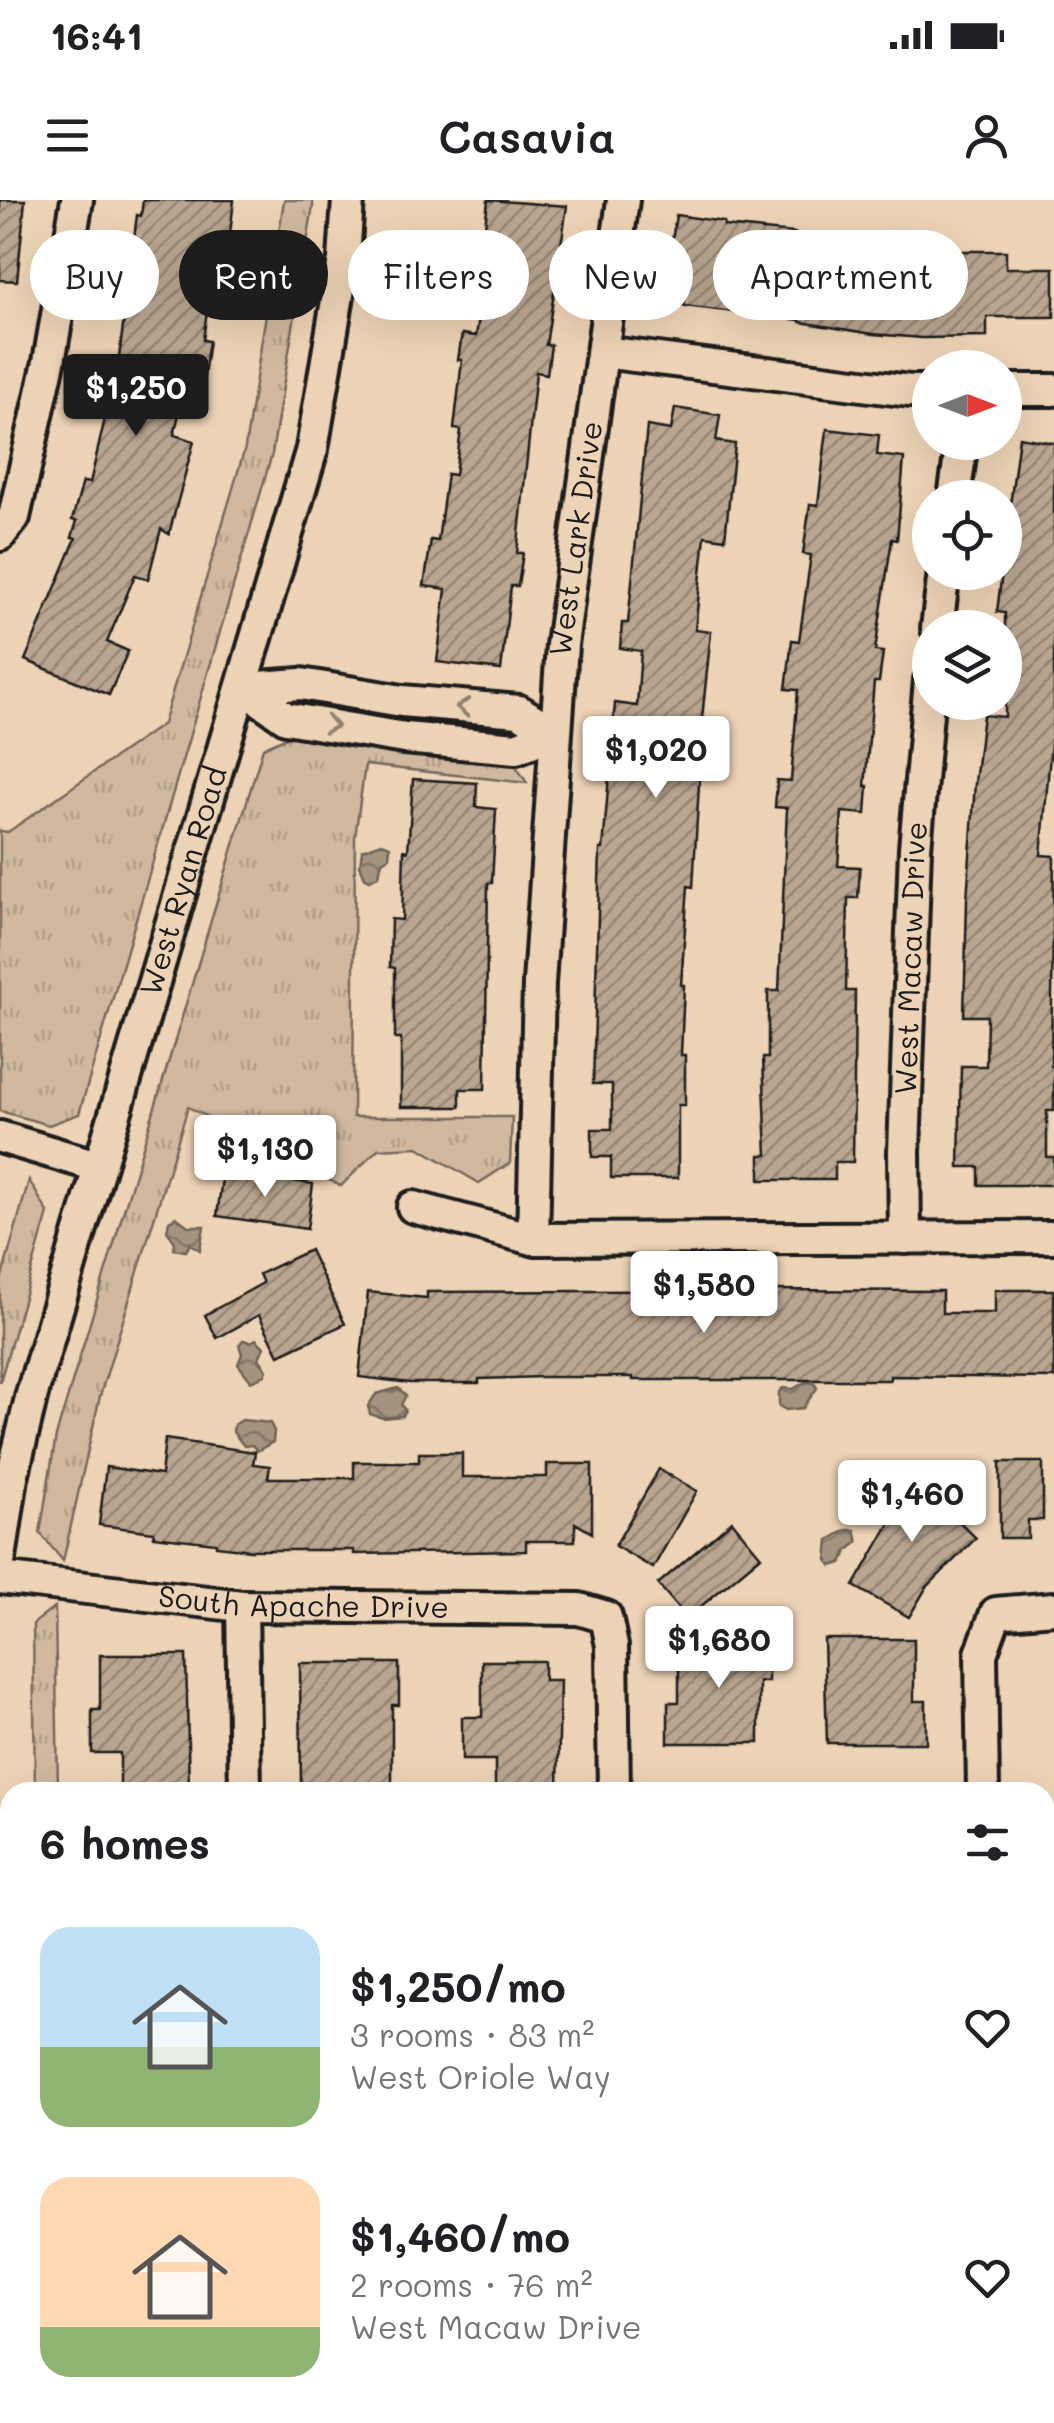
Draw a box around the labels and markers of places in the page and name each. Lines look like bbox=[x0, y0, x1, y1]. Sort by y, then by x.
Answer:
pin: $1,250 bbox=[55, 354, 217, 439]
pin: $1,020 bbox=[575, 716, 737, 801]
pin: $1,130 bbox=[184, 1115, 346, 1200]
pin: $1,580 bbox=[623, 1251, 785, 1336]
pin: $1,460 bbox=[831, 1460, 993, 1545]
pin: $1,680 bbox=[638, 1606, 800, 1691]

